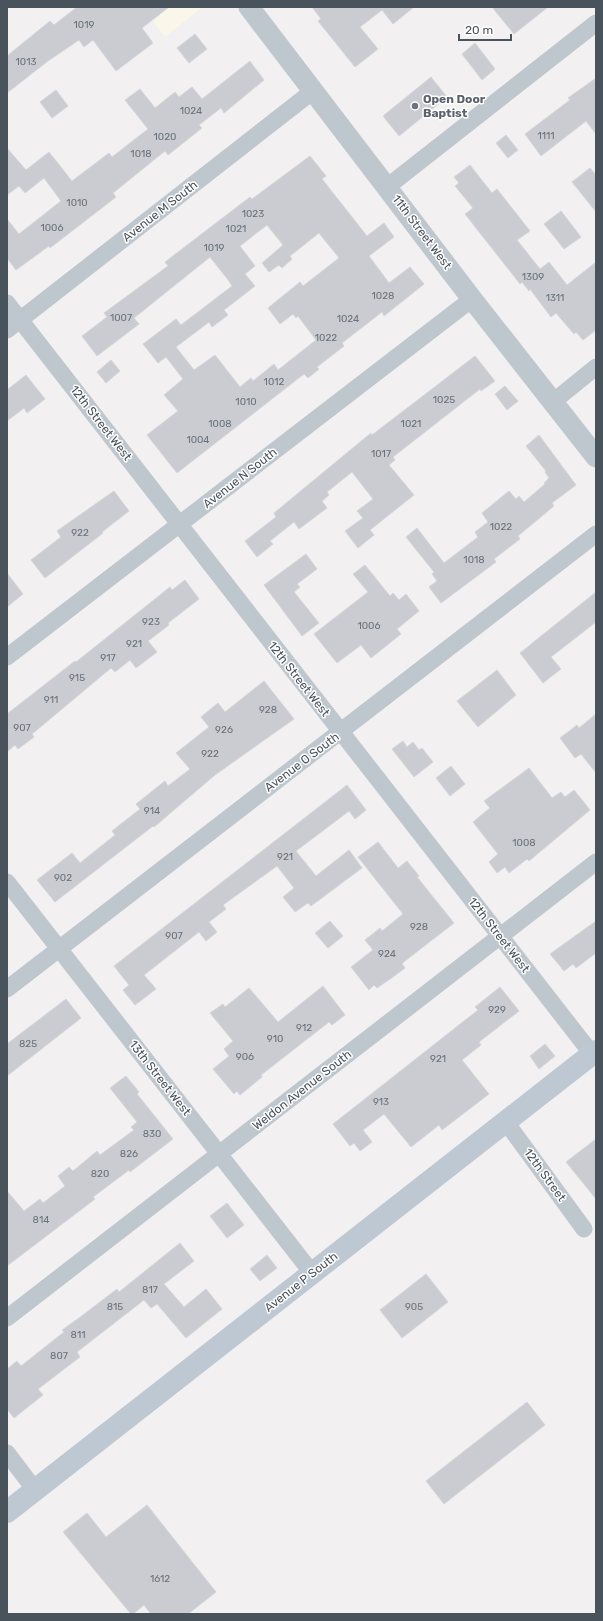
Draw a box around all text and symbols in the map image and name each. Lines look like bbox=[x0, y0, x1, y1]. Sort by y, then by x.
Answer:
scale bar bbox=[459, 16, 511, 42]
house number: 1019 bbox=[74, 19, 94, 31]
text: 20 m bbox=[465, 23, 493, 37]
house number: 1013 bbox=[16, 56, 36, 68]
place label: Open Door Baptist bbox=[423, 92, 486, 120]
marker: Open Door Baptist bbox=[410, 101, 420, 111]
house number: 1024 bbox=[180, 105, 202, 117]
house number: 1111 bbox=[537, 130, 555, 142]
house number: 1020 bbox=[154, 131, 176, 143]
house number: 1018 bbox=[130, 148, 152, 160]
street label: Avenue M South bbox=[120, 177, 200, 245]
street label: 11th Street West bbox=[389, 192, 455, 272]
house number: 1010 bbox=[66, 197, 88, 209]
house number: 1023 bbox=[242, 208, 264, 220]
house number: 1006 bbox=[40, 222, 64, 234]
house number: 1021 bbox=[226, 223, 246, 235]
house number: 1019 bbox=[204, 242, 224, 254]
house number: 1309 bbox=[522, 271, 544, 283]
house number: 1028 bbox=[372, 290, 394, 302]
house number: 1311 bbox=[546, 292, 564, 304]
house number: 1007 bbox=[110, 312, 132, 324]
house number: 1024 bbox=[337, 313, 359, 325]
house number: 1022 bbox=[315, 332, 337, 344]
house number: 1012 bbox=[264, 376, 285, 388]
street label: 12th Street West bbox=[67, 383, 135, 464]
house number: 1025 bbox=[433, 394, 455, 406]
house number: 1010 bbox=[235, 396, 257, 408]
house number: 1008 bbox=[208, 418, 232, 430]
house number: 1021 bbox=[401, 418, 421, 430]
house number: 1004 bbox=[186, 434, 210, 446]
street label: Avenue N South bbox=[200, 445, 280, 511]
house number: 1017 bbox=[371, 448, 391, 460]
house number: 1022 bbox=[490, 521, 512, 533]
house number: 922 bbox=[71, 527, 89, 539]
house number: 1018 bbox=[463, 554, 485, 566]
house number: 923 bbox=[142, 616, 160, 628]
house number: 1006 bbox=[357, 620, 381, 632]
house number: 921 bbox=[126, 638, 142, 650]
street label: 12th Street West bbox=[265, 639, 333, 720]
house number: 917 bbox=[100, 652, 116, 664]
house number: 915 bbox=[69, 672, 85, 684]
house number: 911 bbox=[44, 694, 58, 706]
house number: 928 bbox=[259, 704, 277, 716]
house number: 907 bbox=[13, 722, 31, 734]
house number: 926 bbox=[215, 724, 233, 736]
street label: Avenue O South bbox=[262, 729, 342, 795]
house number: 922 bbox=[201, 748, 219, 760]
house number: 914 bbox=[144, 805, 160, 817]
house number: 1008 bbox=[512, 837, 536, 849]
house number: 921 bbox=[277, 851, 293, 863]
house number: 902 bbox=[54, 872, 72, 884]
street label: 12th Street West bbox=[465, 895, 533, 976]
house number: 928 bbox=[410, 921, 428, 933]
house number: 907 bbox=[165, 930, 183, 942]
house number: 924 bbox=[378, 948, 396, 960]
house number: 929 bbox=[488, 1004, 506, 1016]
house number: 912 bbox=[296, 1022, 312, 1034]
house number: 910 bbox=[267, 1033, 283, 1045]
house number: 825 bbox=[19, 1038, 37, 1050]
street label: 13th Street West bbox=[126, 1038, 194, 1119]
street label: Weldon Avenue South bbox=[250, 1047, 354, 1133]
house number: 906 bbox=[236, 1051, 254, 1063]
house number: 921 bbox=[430, 1053, 446, 1065]
house number: 913 bbox=[373, 1096, 389, 1108]
house number: 830 bbox=[143, 1128, 161, 1140]
street label: 12th Street bbox=[521, 1146, 569, 1204]
house number: 826 bbox=[120, 1148, 138, 1160]
house number: 820 bbox=[91, 1168, 109, 1180]
house number: 814 bbox=[33, 1214, 49, 1226]
street label: Avenue P South bbox=[262, 1249, 340, 1315]
house number: 817 bbox=[142, 1284, 158, 1296]
house number: 815 bbox=[107, 1301, 123, 1313]
house number: 905 bbox=[405, 1301, 423, 1313]
house number: 811 bbox=[71, 1329, 85, 1341]
house number: 807 bbox=[50, 1350, 68, 1362]
house number: 1612 bbox=[150, 1573, 170, 1585]

